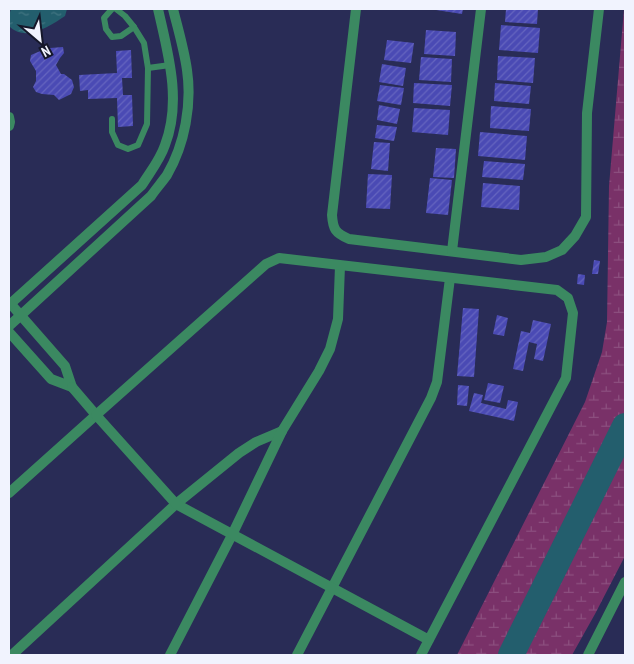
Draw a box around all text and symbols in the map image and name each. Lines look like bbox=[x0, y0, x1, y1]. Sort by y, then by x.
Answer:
north arrow bbox=[15, 15, 65, 65]
text: N bbox=[39, 42, 54, 61]

